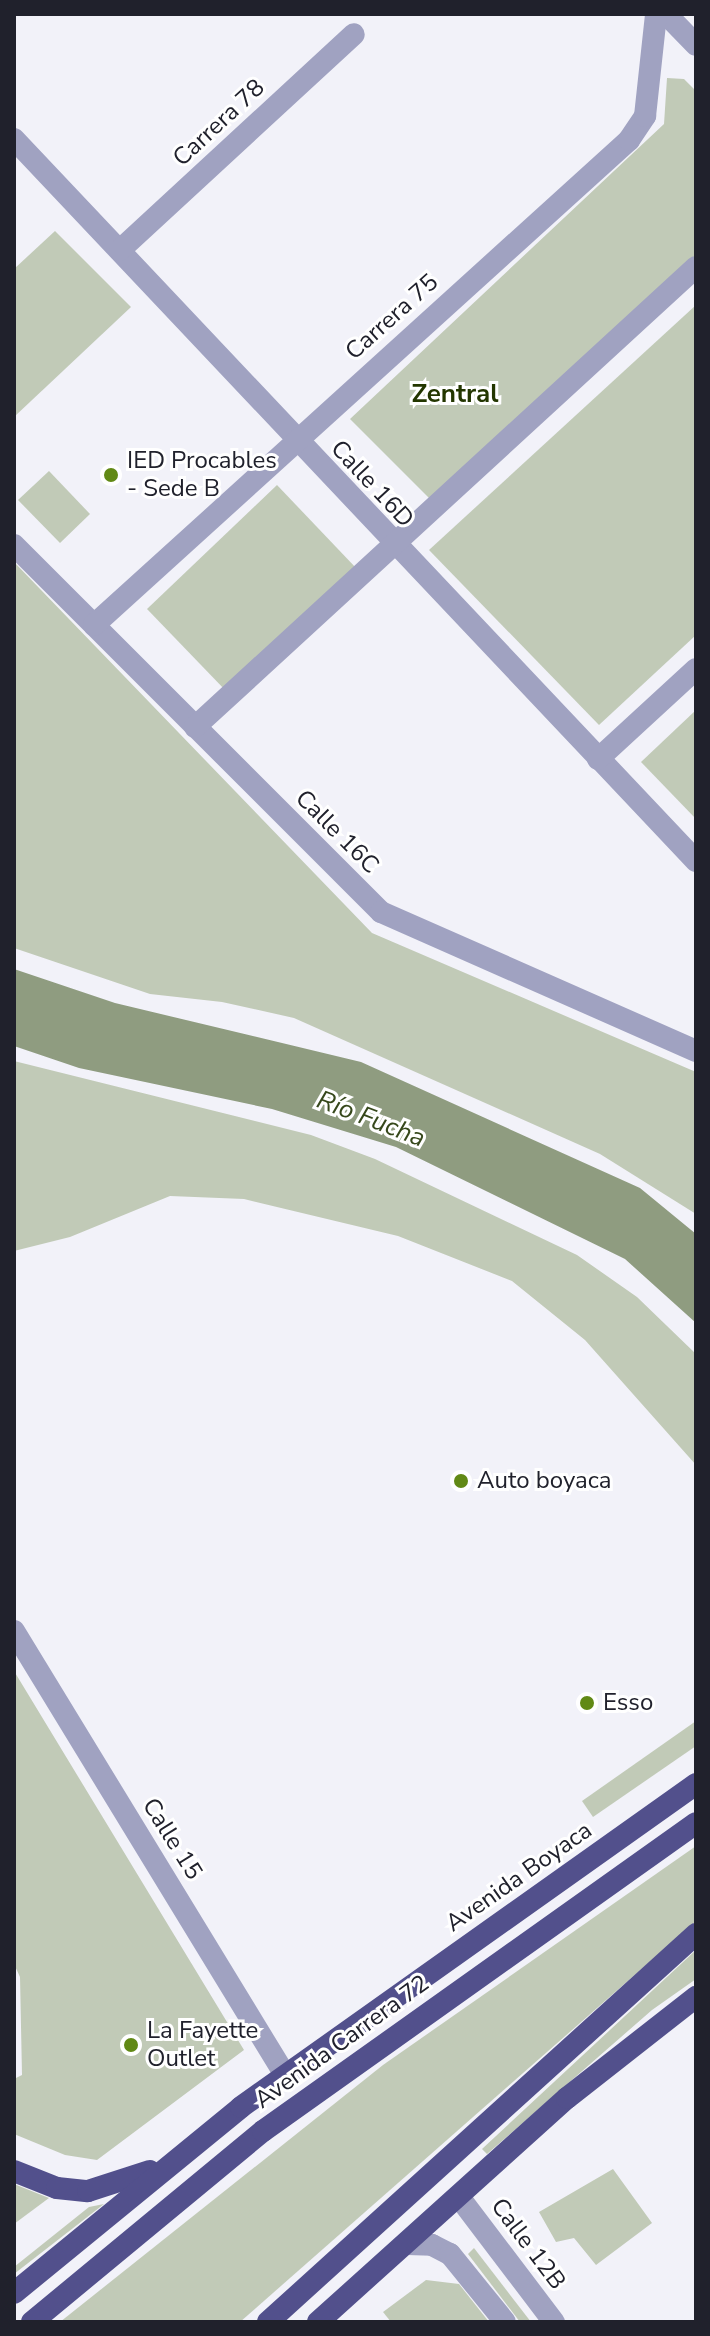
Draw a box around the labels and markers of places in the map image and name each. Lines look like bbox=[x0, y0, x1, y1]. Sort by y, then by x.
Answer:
place label: IED Procables - Sede B bbox=[127, 447, 277, 503]
marker: IED Procables - Sede B bbox=[102, 466, 120, 484]
place label: Auto boyaca bbox=[477, 1467, 611, 1495]
marker: Auto boyaca bbox=[452, 1472, 470, 1490]
place label: Esso bbox=[603, 1689, 653, 1717]
marker: Esso bbox=[578, 1694, 596, 1712]
place label: La Fayette Outlet bbox=[147, 2017, 258, 2073]
marker: La Fayette Outlet bbox=[122, 2036, 140, 2054]

